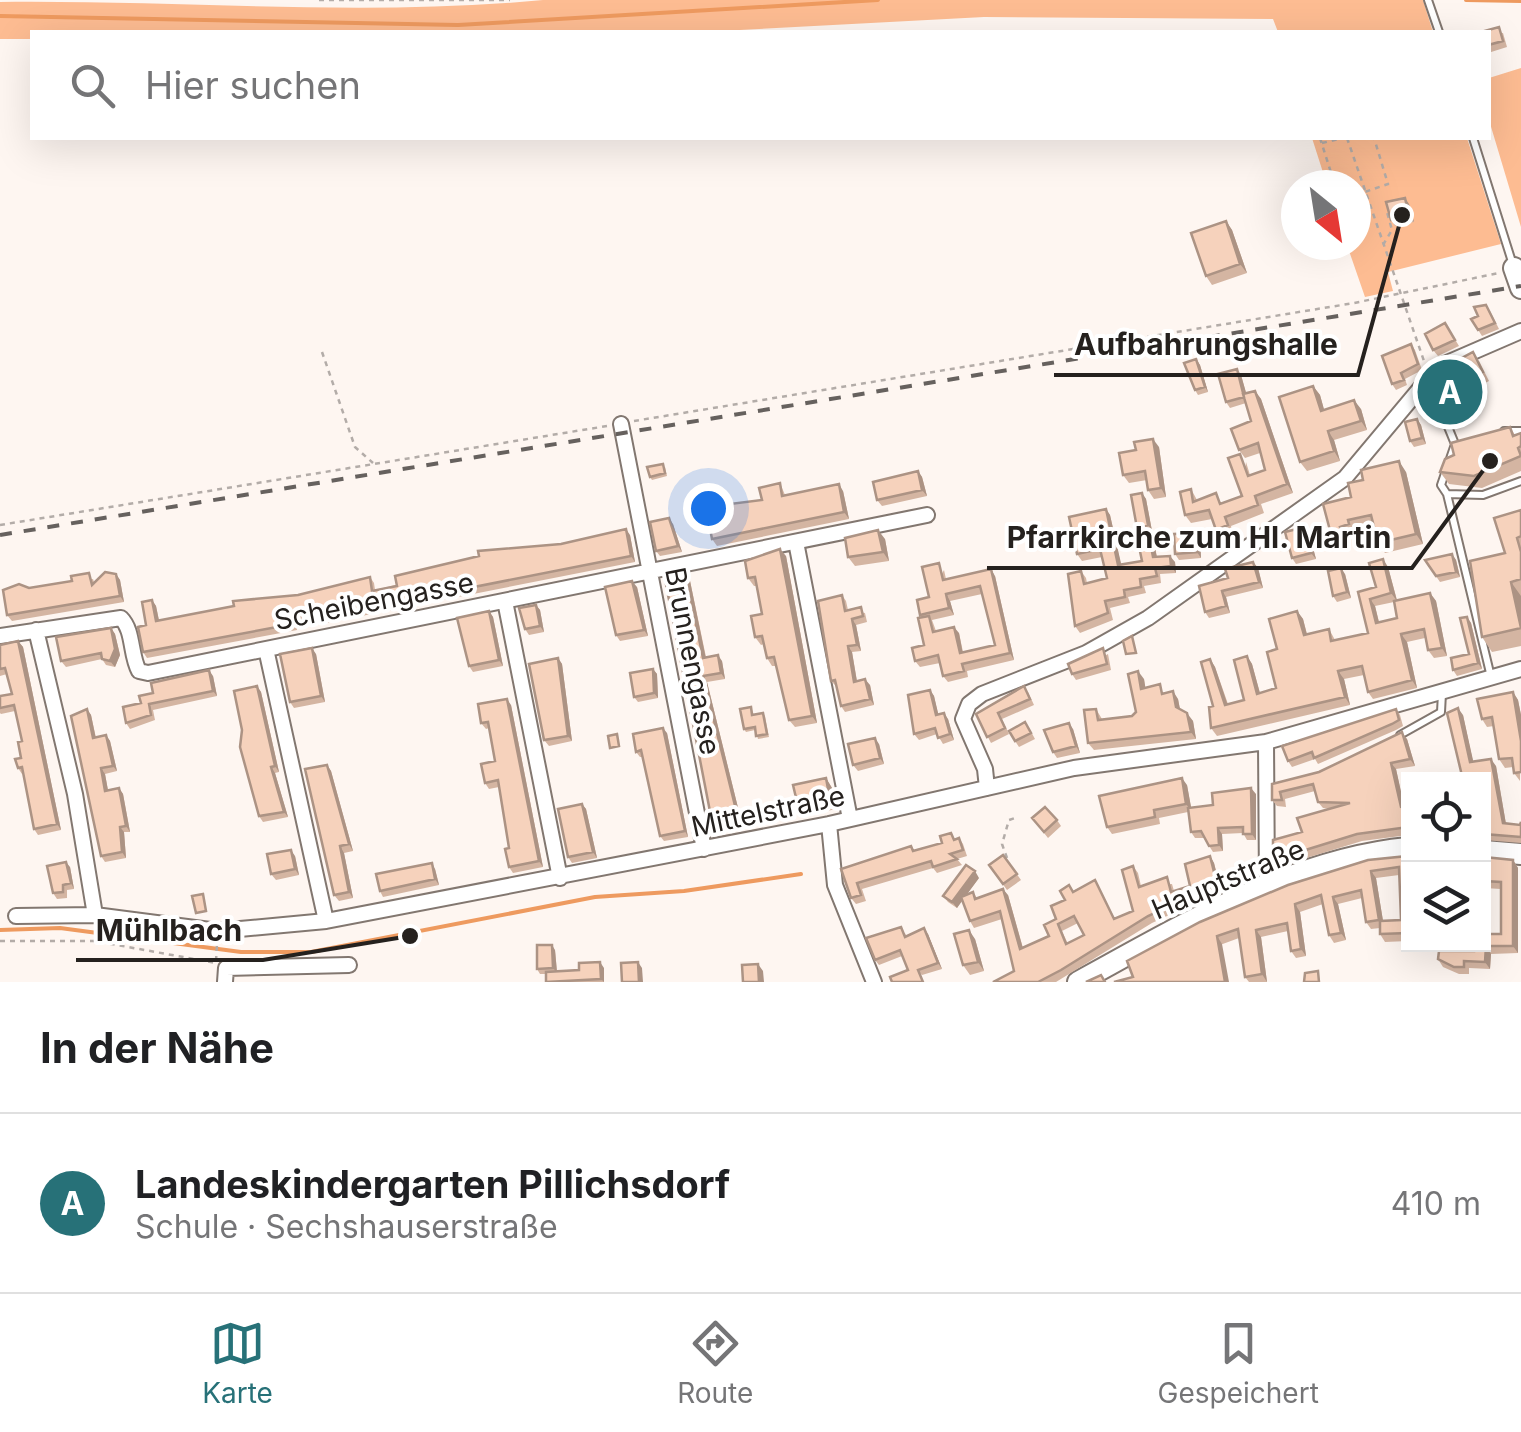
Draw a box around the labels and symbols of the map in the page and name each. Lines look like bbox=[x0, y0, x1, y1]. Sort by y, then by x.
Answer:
north arrow bbox=[1281, 170, 1371, 260]
callout: Aufbahrungshalle bbox=[1054, 315, 1358, 375]
text: Aufbahrungshalle bbox=[1074, 326, 1338, 362]
pin: A bbox=[1418, 354, 1482, 430]
your location bbox=[683, 483, 734, 534]
callout: Pfarrkirche zum Hl. Martin bbox=[987, 508, 1412, 568]
text: Pfarrkirche zum Hl. Martin bbox=[1007, 519, 1391, 555]
street label: Brunnengasse bbox=[658, 564, 728, 758]
street label: Scheibengasse bbox=[271, 565, 477, 637]
street label: Mittelstraße bbox=[688, 778, 848, 844]
street label: Hauptstraße bbox=[1146, 832, 1310, 926]
callout: Mühlbach bbox=[76, 900, 263, 960]
text: Mühlbach bbox=[96, 912, 242, 948]

